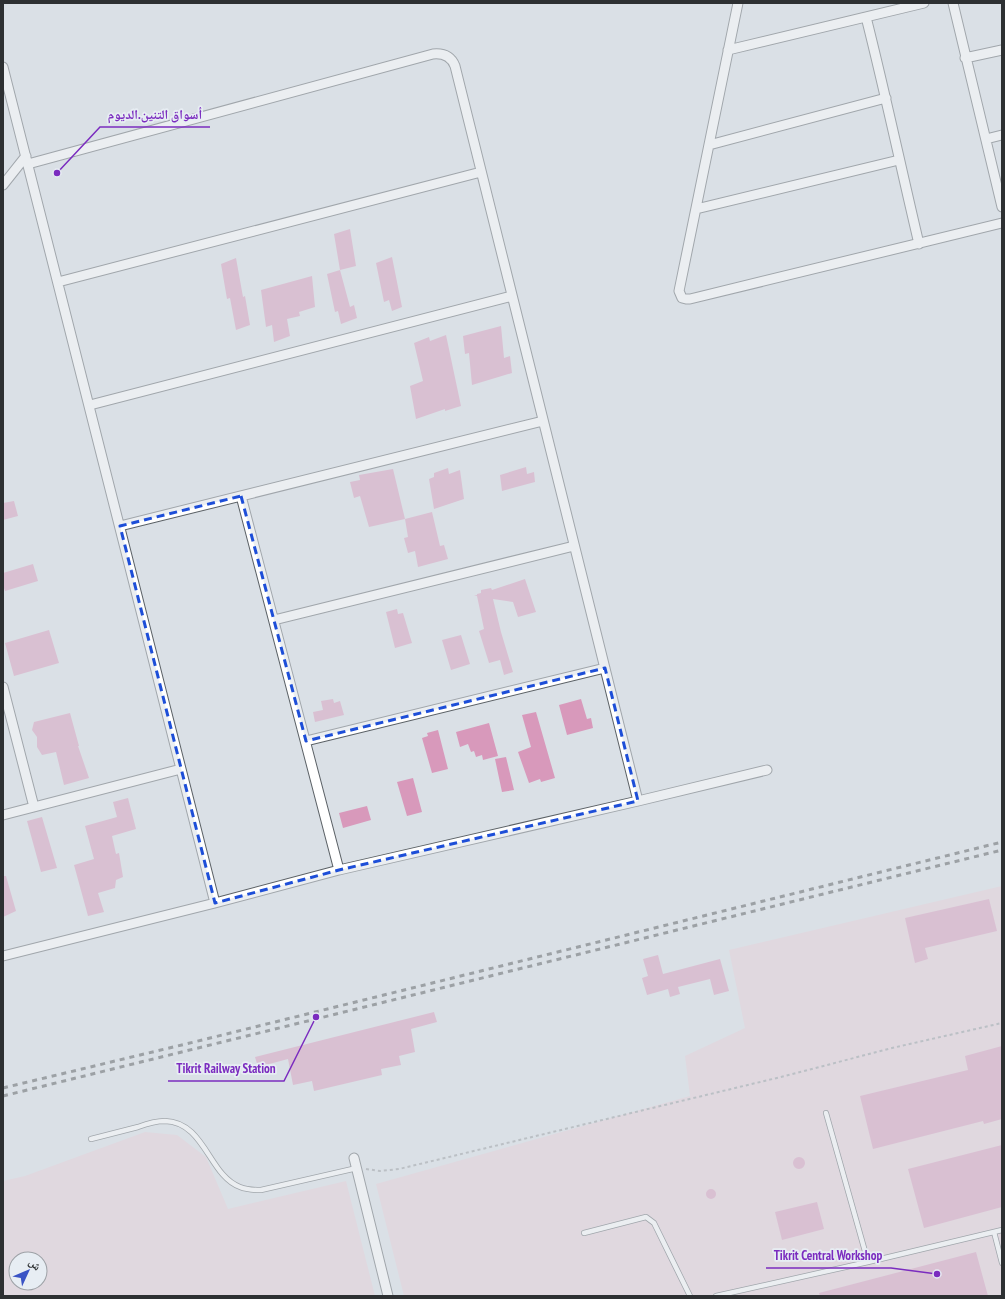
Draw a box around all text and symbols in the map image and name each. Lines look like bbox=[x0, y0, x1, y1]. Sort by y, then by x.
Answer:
callout: أسواق التنين.الديوم bbox=[100, 102, 210, 127]
text: أسواق التنين.الديوم bbox=[108, 106, 202, 124]
callout: Tikrit Railway Station bbox=[168, 1056, 284, 1081]
text: Tikrit Railway Station bbox=[176, 1060, 276, 1077]
callout: Tikrit Central Workshop bbox=[766, 1243, 891, 1268]
text: Tikrit Central Workshop bbox=[774, 1247, 882, 1264]
north arrow bbox=[8, 1251, 48, 1291]
text: ش bbox=[25, 1255, 45, 1274]

